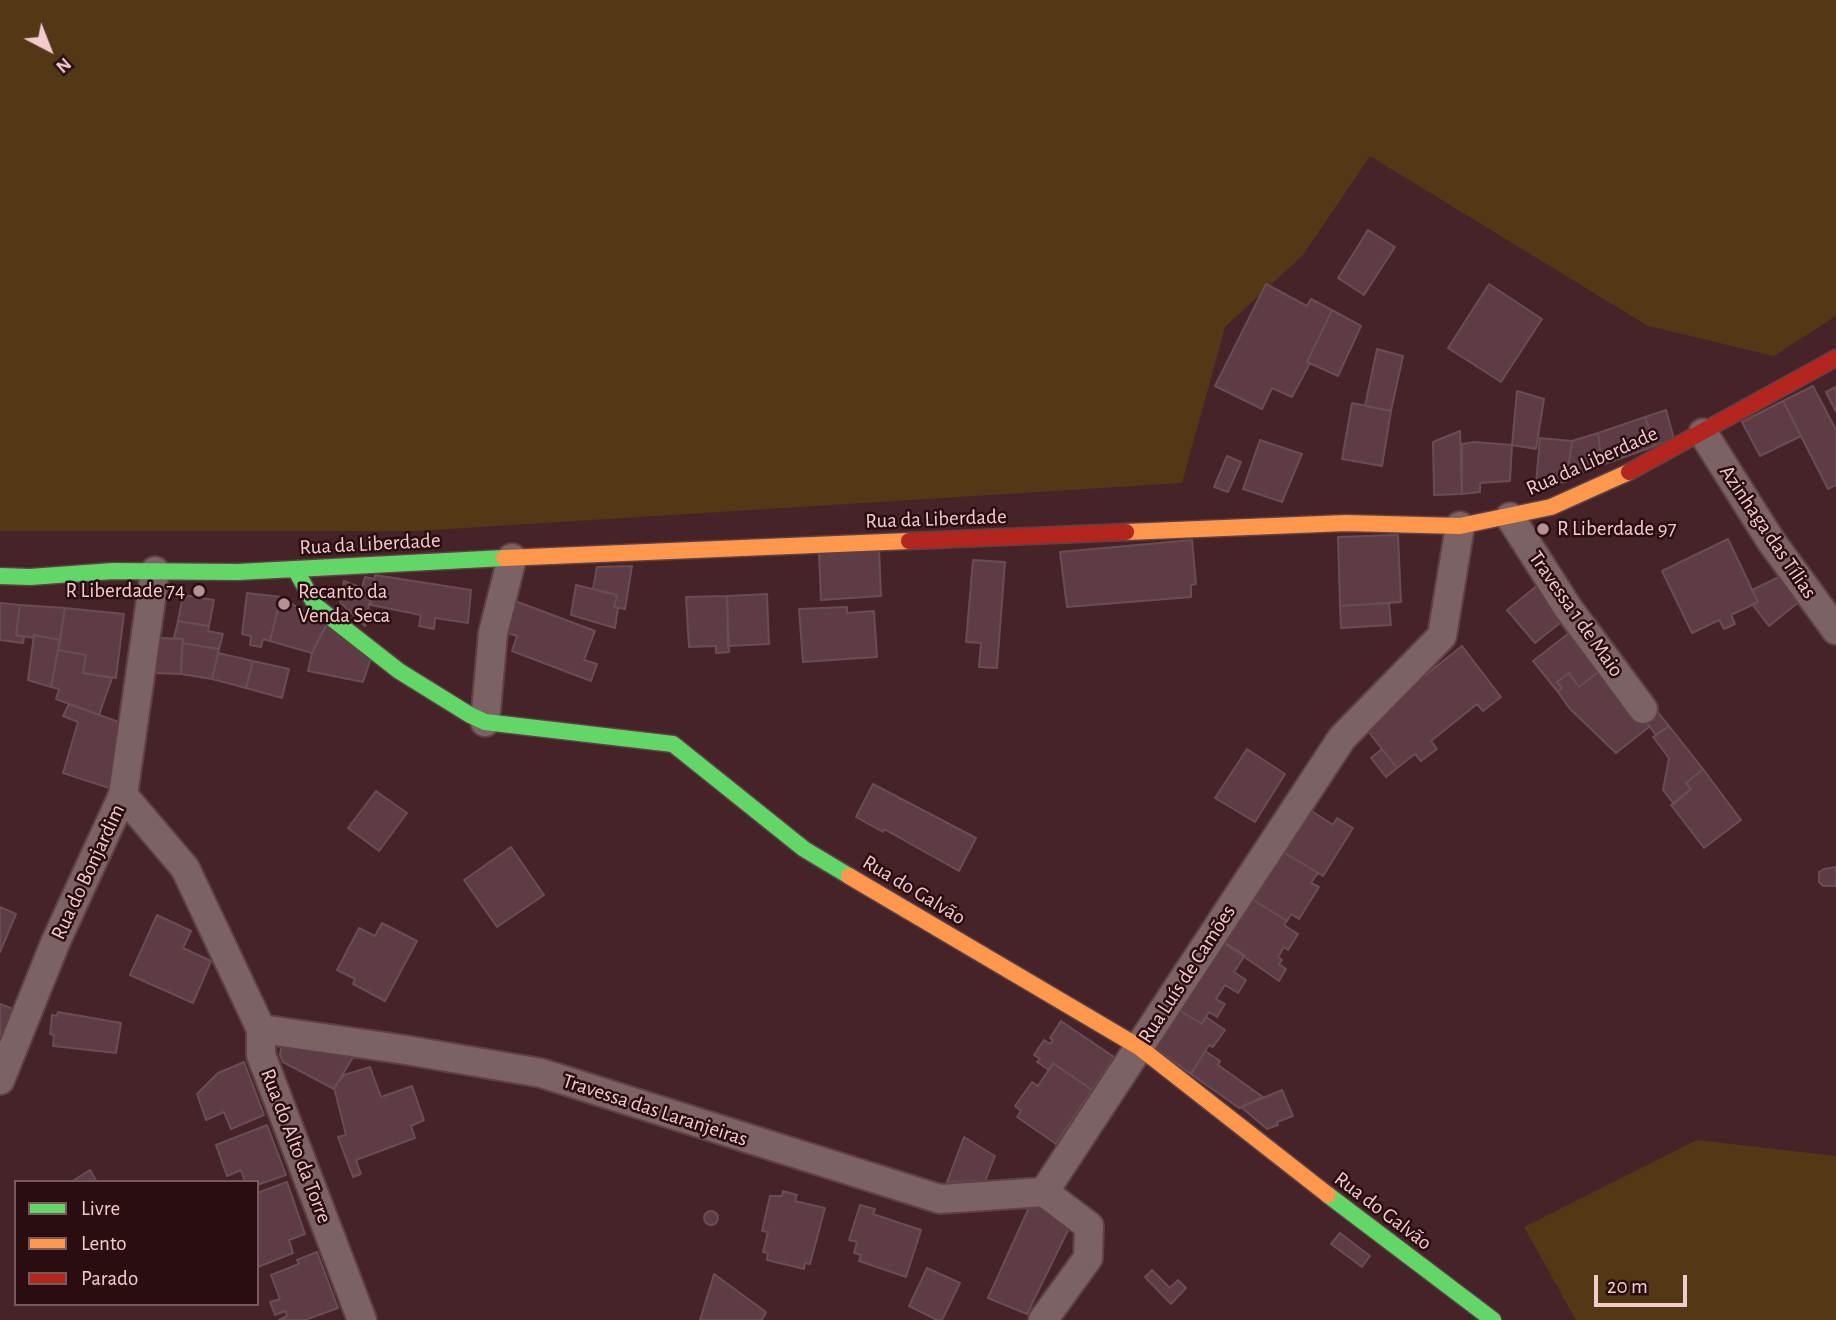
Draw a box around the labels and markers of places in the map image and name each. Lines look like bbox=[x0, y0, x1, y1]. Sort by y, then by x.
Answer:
place label: R Liberdade 97 bbox=[1557, 516, 1676, 542]
marker: R Liberdade 97 bbox=[1535, 521, 1551, 537]
place label: R Liberdade 74 bbox=[65, 578, 185, 604]
place label: Recanto da Venda Seca bbox=[298, 579, 390, 629]
marker: R Liberdade 74 bbox=[191, 583, 207, 599]
marker: Recanto da Venda Seca bbox=[276, 596, 292, 612]

